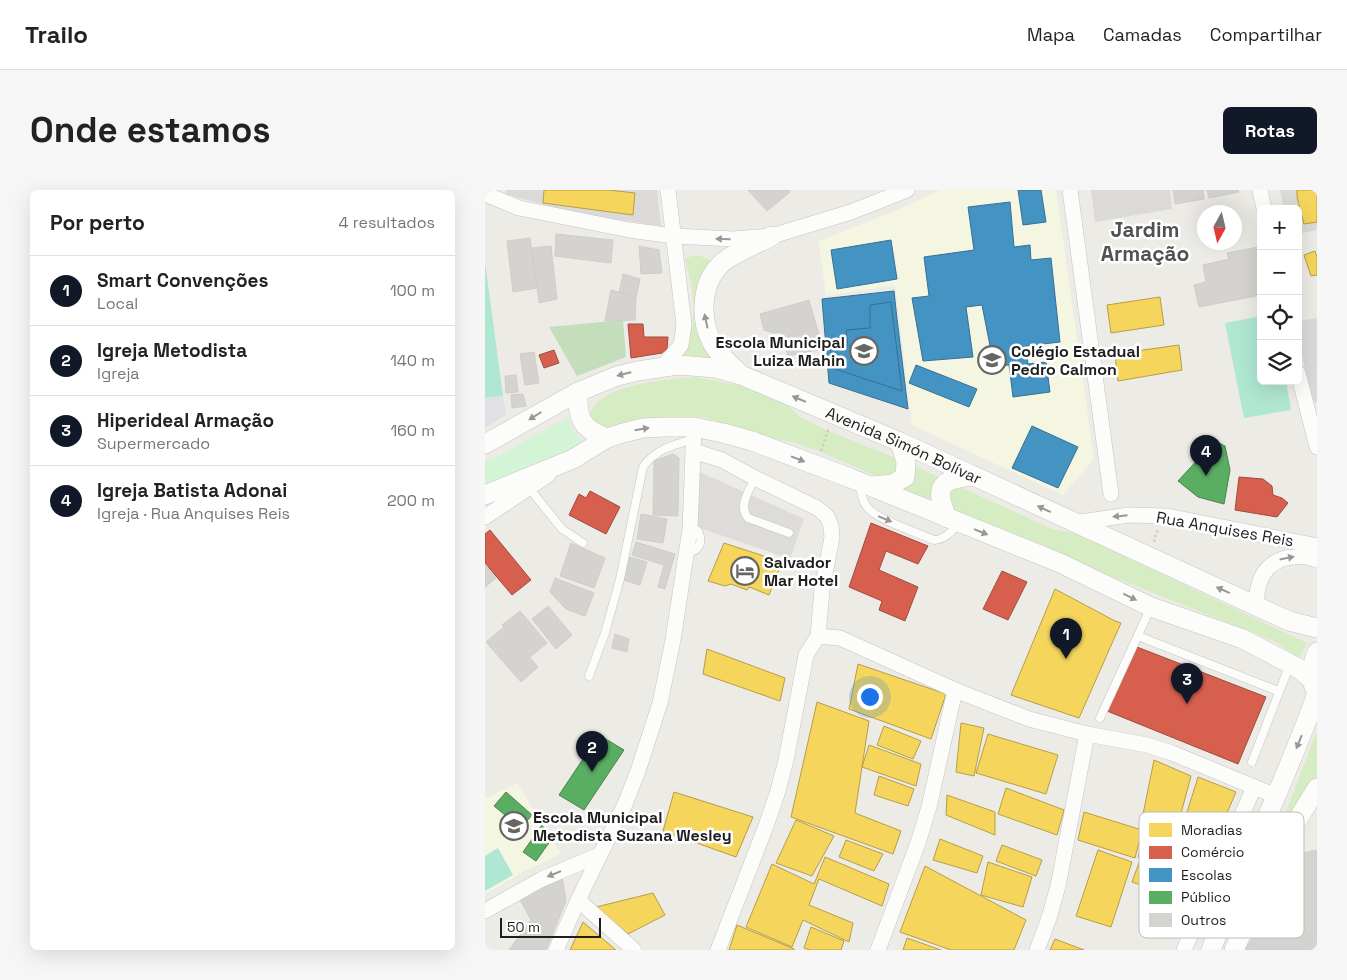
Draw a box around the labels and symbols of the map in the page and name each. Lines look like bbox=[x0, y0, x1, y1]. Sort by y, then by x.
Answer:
north arrow bbox=[1197, 205, 1242, 250]
district label: Jardim Armação bbox=[1101, 216, 1189, 267]
one-way arrow bbox=[715, 235, 731, 243]
one-way arrow bbox=[702, 313, 710, 328]
place label: Escola Municipal Luiza Mahin bbox=[716, 332, 845, 371]
school or university icon: Escola Municipal Luiza Mahin bbox=[849, 336, 879, 366]
place label: Colégio Estadual Pedro Calmon bbox=[1011, 341, 1140, 380]
school or university icon: Colégio Estadual Pedro Calmon bbox=[977, 345, 1007, 375]
one-way arrow bbox=[617, 370, 632, 378]
one-way arrow bbox=[792, 395, 807, 403]
street label: Avenida Simón Bolívar bbox=[823, 401, 985, 489]
one-way arrow bbox=[529, 411, 542, 420]
one-way arrow bbox=[634, 425, 650, 433]
pin: 4 bbox=[1190, 435, 1222, 476]
one-way arrow bbox=[791, 455, 806, 463]
one-way arrow bbox=[1036, 505, 1051, 513]
street label: Rua Anquises Reis bbox=[1155, 507, 1295, 551]
one-way arrow bbox=[1112, 512, 1128, 520]
one-way arrow bbox=[878, 516, 892, 524]
one-way arrow bbox=[974, 528, 988, 536]
place label: Salvador Mar Hotel bbox=[764, 552, 838, 591]
one-way arrow bbox=[1280, 554, 1296, 562]
hotel icon: Salvador Mar Hotel bbox=[730, 556, 760, 586]
one-way arrow bbox=[1216, 586, 1230, 594]
one-way arrow bbox=[1123, 593, 1137, 601]
pin: 1 bbox=[1050, 618, 1082, 659]
pin: 3 bbox=[1171, 663, 1203, 704]
your location bbox=[857, 684, 883, 710]
pin: 2 bbox=[576, 731, 608, 772]
one-way arrow bbox=[1295, 735, 1303, 750]
place label: Escola Municipal Metodista Suzana Wesley bbox=[533, 807, 732, 846]
school or university icon: Escola Municipal Metodista Suzana Wesley bbox=[499, 811, 529, 841]
legend bbox=[1139, 812, 1304, 938]
text: Moradias bbox=[1181, 821, 1242, 839]
text: Comércio bbox=[1181, 843, 1244, 861]
text: Escolas bbox=[1181, 866, 1232, 884]
one-way arrow bbox=[547, 870, 561, 878]
text: Público bbox=[1181, 888, 1231, 906]
text: Outros bbox=[1181, 911, 1226, 929]
scale bar bbox=[500, 915, 601, 938]

